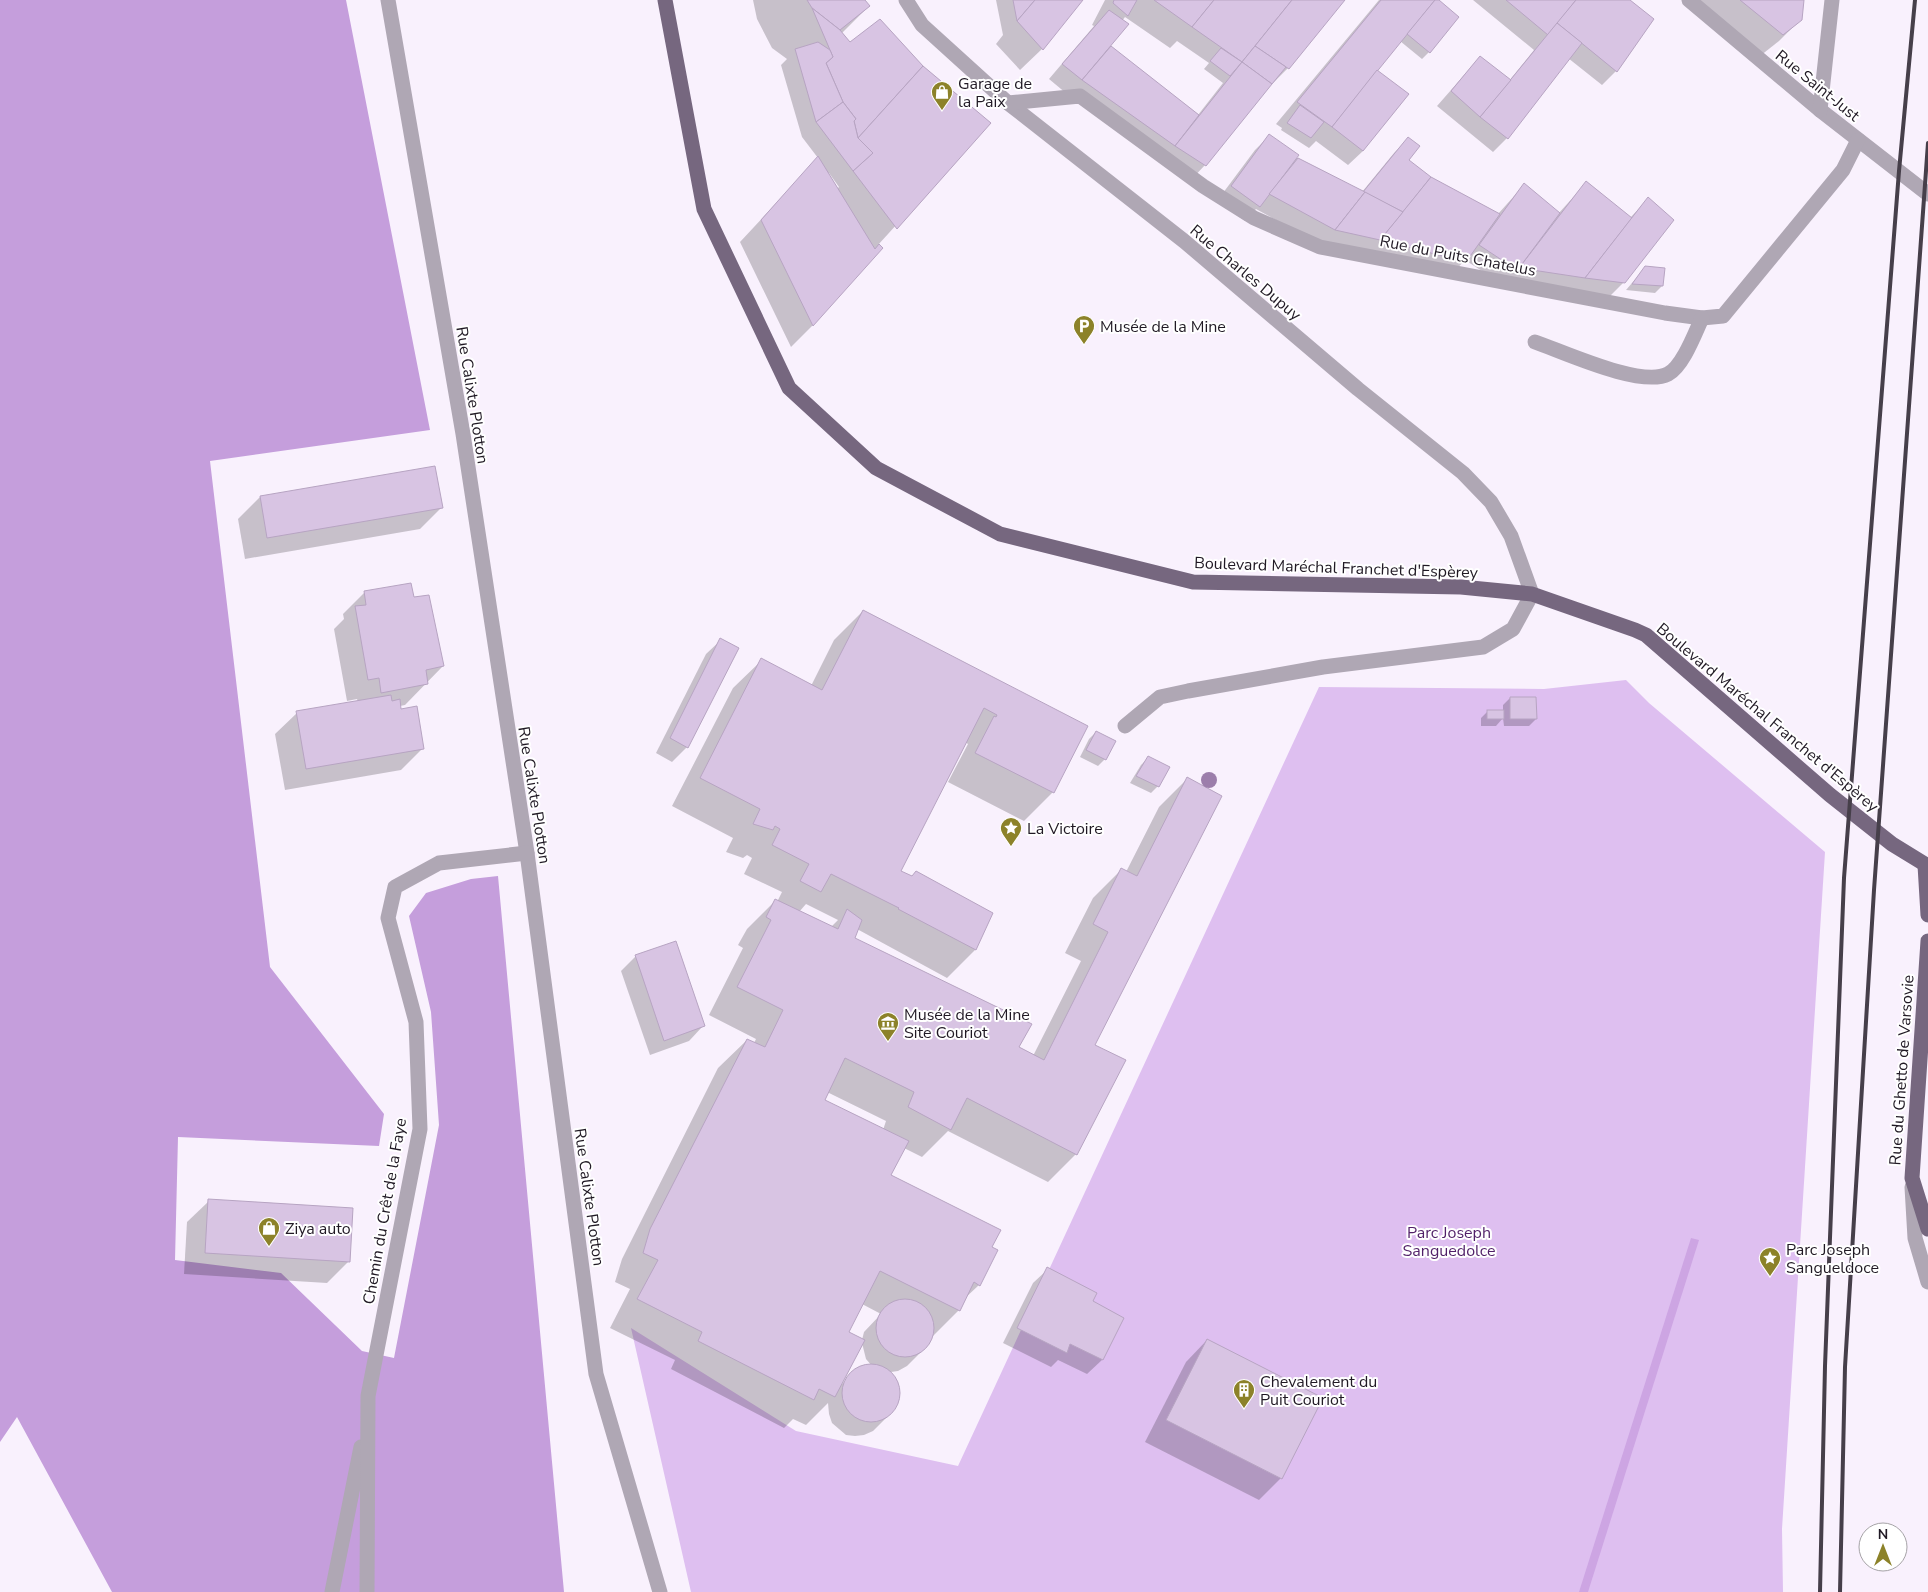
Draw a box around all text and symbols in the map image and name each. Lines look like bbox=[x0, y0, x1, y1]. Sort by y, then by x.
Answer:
street label: Rue Saint-Just bbox=[1771, 45, 1864, 127]
place label: Garage de la Paix bbox=[958, 73, 1032, 113]
shop icon: Garage de la Paix bbox=[930, 80, 954, 111]
street label: Rue Charles Dupuy bbox=[1185, 220, 1306, 326]
street label: Rue du Puits Chatelus bbox=[1378, 230, 1538, 282]
parking icon: Musée de la Mine bbox=[1072, 314, 1096, 345]
place label: Musée de la Mine bbox=[1100, 316, 1226, 338]
street label: Rue Calixte Plotton bbox=[450, 325, 494, 465]
street label: Boulevard Maréchal Franchet d'Espèrey bbox=[1194, 552, 1479, 584]
street label: Boulevard Maréchal Franchet d'Espèrey bbox=[1652, 618, 1884, 818]
street label: Rue Calixte Plotton bbox=[512, 725, 556, 865]
place icon: La Victoire bbox=[999, 816, 1023, 847]
place label: La Victoire bbox=[1027, 818, 1103, 840]
street label: Rue du Ghetto de Varsovie bbox=[1884, 974, 1920, 1166]
place label: Musée de la Mine Site Couriot bbox=[904, 1004, 1030, 1044]
museum icon: Musée de la Mine Site Couriot bbox=[876, 1011, 900, 1042]
street label: Chemin du Crêt de la Faye bbox=[358, 1116, 412, 1306]
street label: Rue Calixte Plotton bbox=[568, 1127, 610, 1267]
shop icon: Ziya auto bbox=[257, 1216, 281, 1247]
place label: Ziya auto bbox=[285, 1218, 351, 1240]
park label: Parc Joseph Sanguedolce bbox=[1403, 1222, 1495, 1262]
place label: Parc Joseph Sangueldoce bbox=[1786, 1239, 1879, 1279]
place icon: Parc Joseph Sangueldoce bbox=[1758, 1246, 1782, 1277]
place label: Chevalement du Puit Couriot bbox=[1260, 1371, 1377, 1411]
building icon: Chevalement du Puit Couriot bbox=[1232, 1378, 1256, 1409]
north arrow bbox=[1858, 1522, 1908, 1572]
text: N bbox=[1878, 1525, 1888, 1544]

